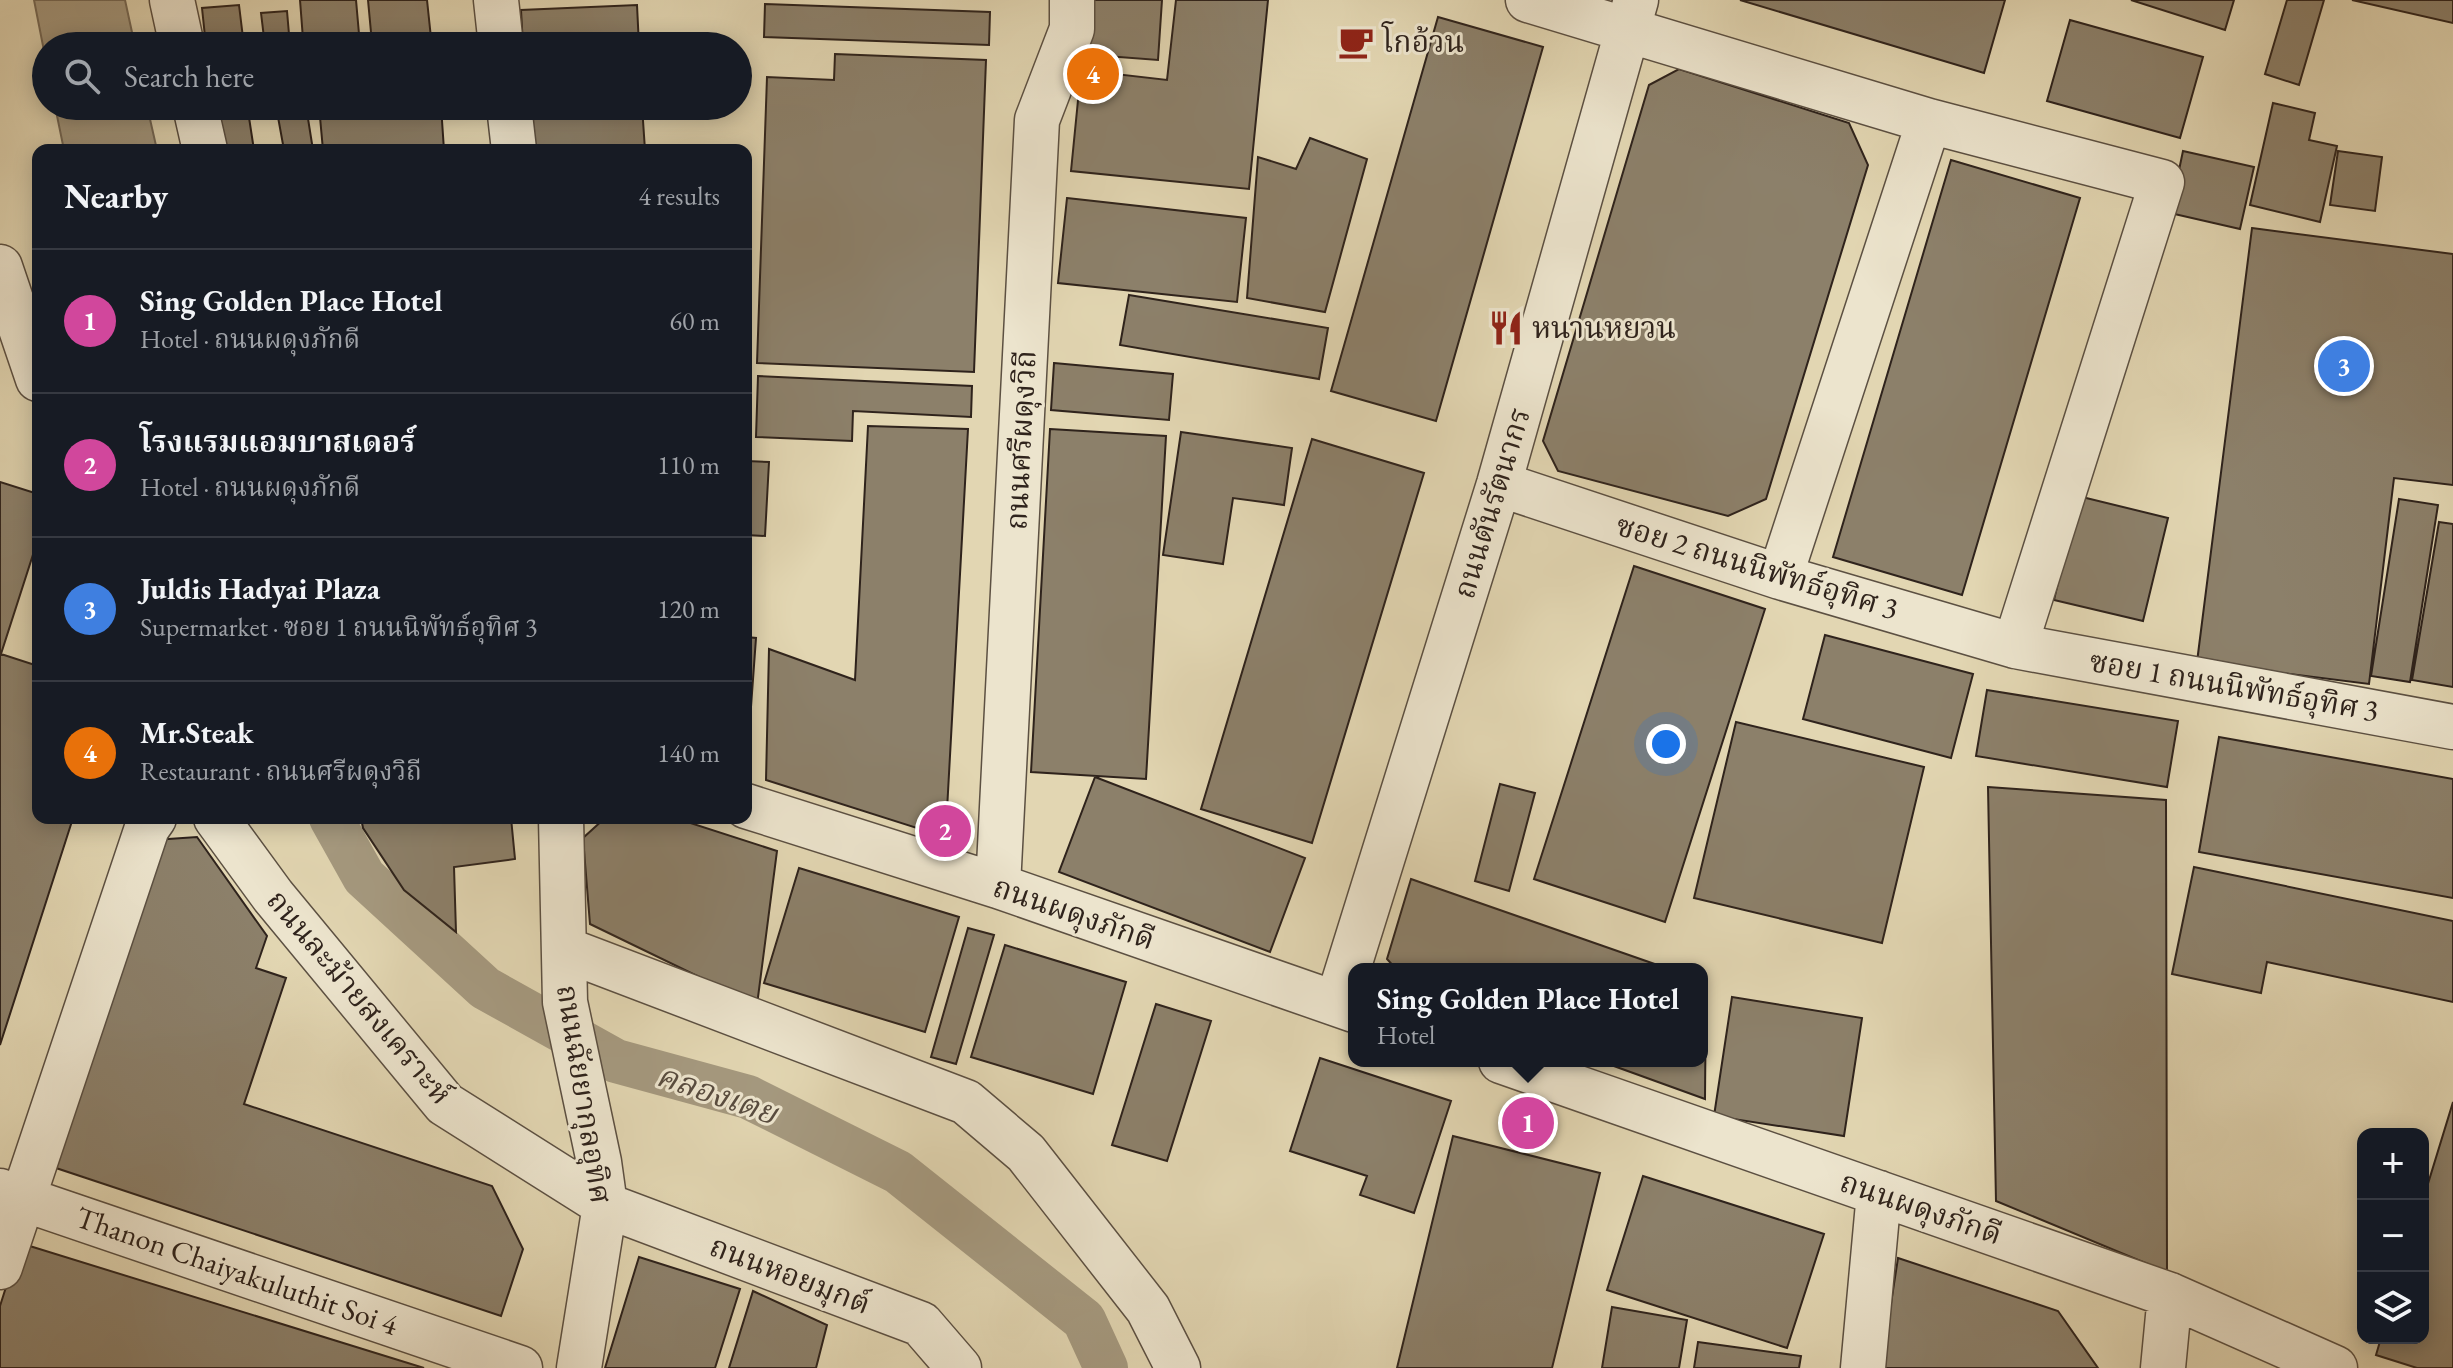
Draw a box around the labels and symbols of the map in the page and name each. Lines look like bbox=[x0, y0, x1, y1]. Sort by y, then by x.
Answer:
place label: โกอ้วน bbox=[1381, 21, 1464, 61]
cafe icon: โกอ้วน bbox=[1337, 23, 1375, 61]
pin: 4 bbox=[1067, 44, 1119, 104]
place label: หนานหยวน bbox=[1532, 308, 1676, 347]
restaurant icon: หนานหยวน bbox=[1487, 309, 1525, 347]
pin: 3 bbox=[2318, 336, 2370, 396]
street label: ถนนศรีผดุงวิถี bbox=[996, 349, 1045, 531]
street label: ถนนตันรัตนากร bbox=[1444, 403, 1539, 603]
street label: ซอย 2 ถนนนิพัทธ์อุทิศ 3 bbox=[1611, 505, 1903, 628]
street label: ซอย 1 ถนนนิพัทธ์อุทิศ 3 bbox=[2086, 641, 2382, 730]
your location bbox=[1646, 724, 1686, 764]
pin: 2 bbox=[919, 801, 971, 861]
street label: ถนนผดุงภักดี bbox=[988, 867, 1160, 958]
street label: ถนนละม้ายสงเคราะห์ bbox=[258, 881, 460, 1112]
street label: ถนนฉัยยากุลอุทิศ bbox=[548, 982, 621, 1206]
water label: คลองเตย bbox=[651, 1054, 785, 1135]
pin: 1 bbox=[1502, 1093, 1554, 1153]
street label: ถนนผดุงภักดี bbox=[1835, 1162, 2007, 1253]
street label: Thanon Chaiyakuluthit Soi 4 bbox=[71, 1197, 404, 1344]
street label: ถนนหอยมุกต์ bbox=[704, 1226, 876, 1323]

